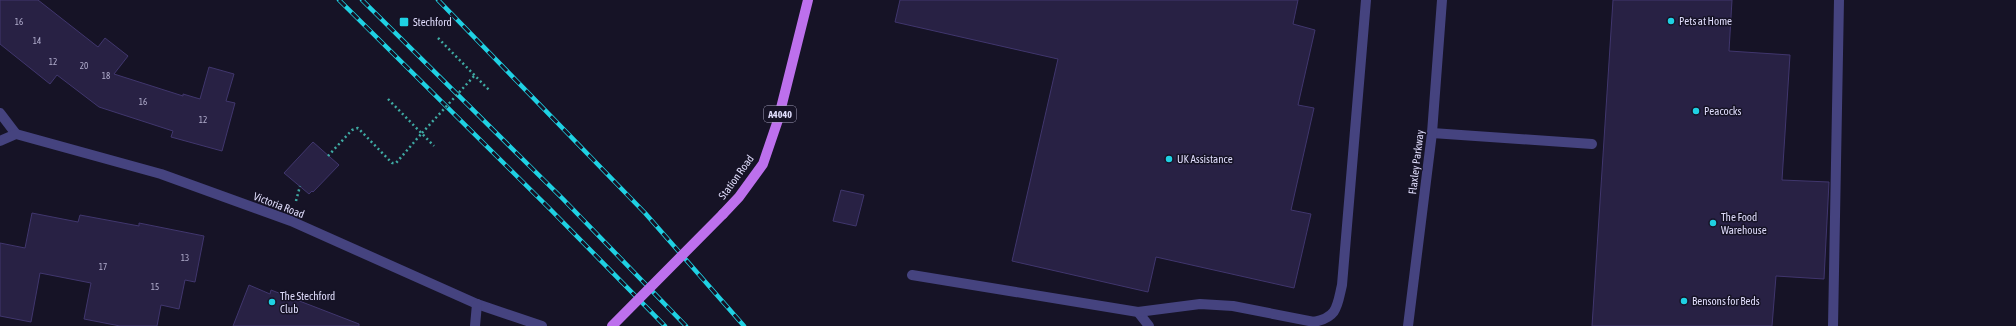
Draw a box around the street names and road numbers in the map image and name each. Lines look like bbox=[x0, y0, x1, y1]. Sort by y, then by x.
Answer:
road number: A4040 bbox=[764, 106, 796, 122]
street label: Flaxley Parkway bbox=[1406, 128, 1426, 195]
street label: Station Road bbox=[716, 153, 756, 201]
street label: Victoria Road bbox=[252, 190, 306, 220]

